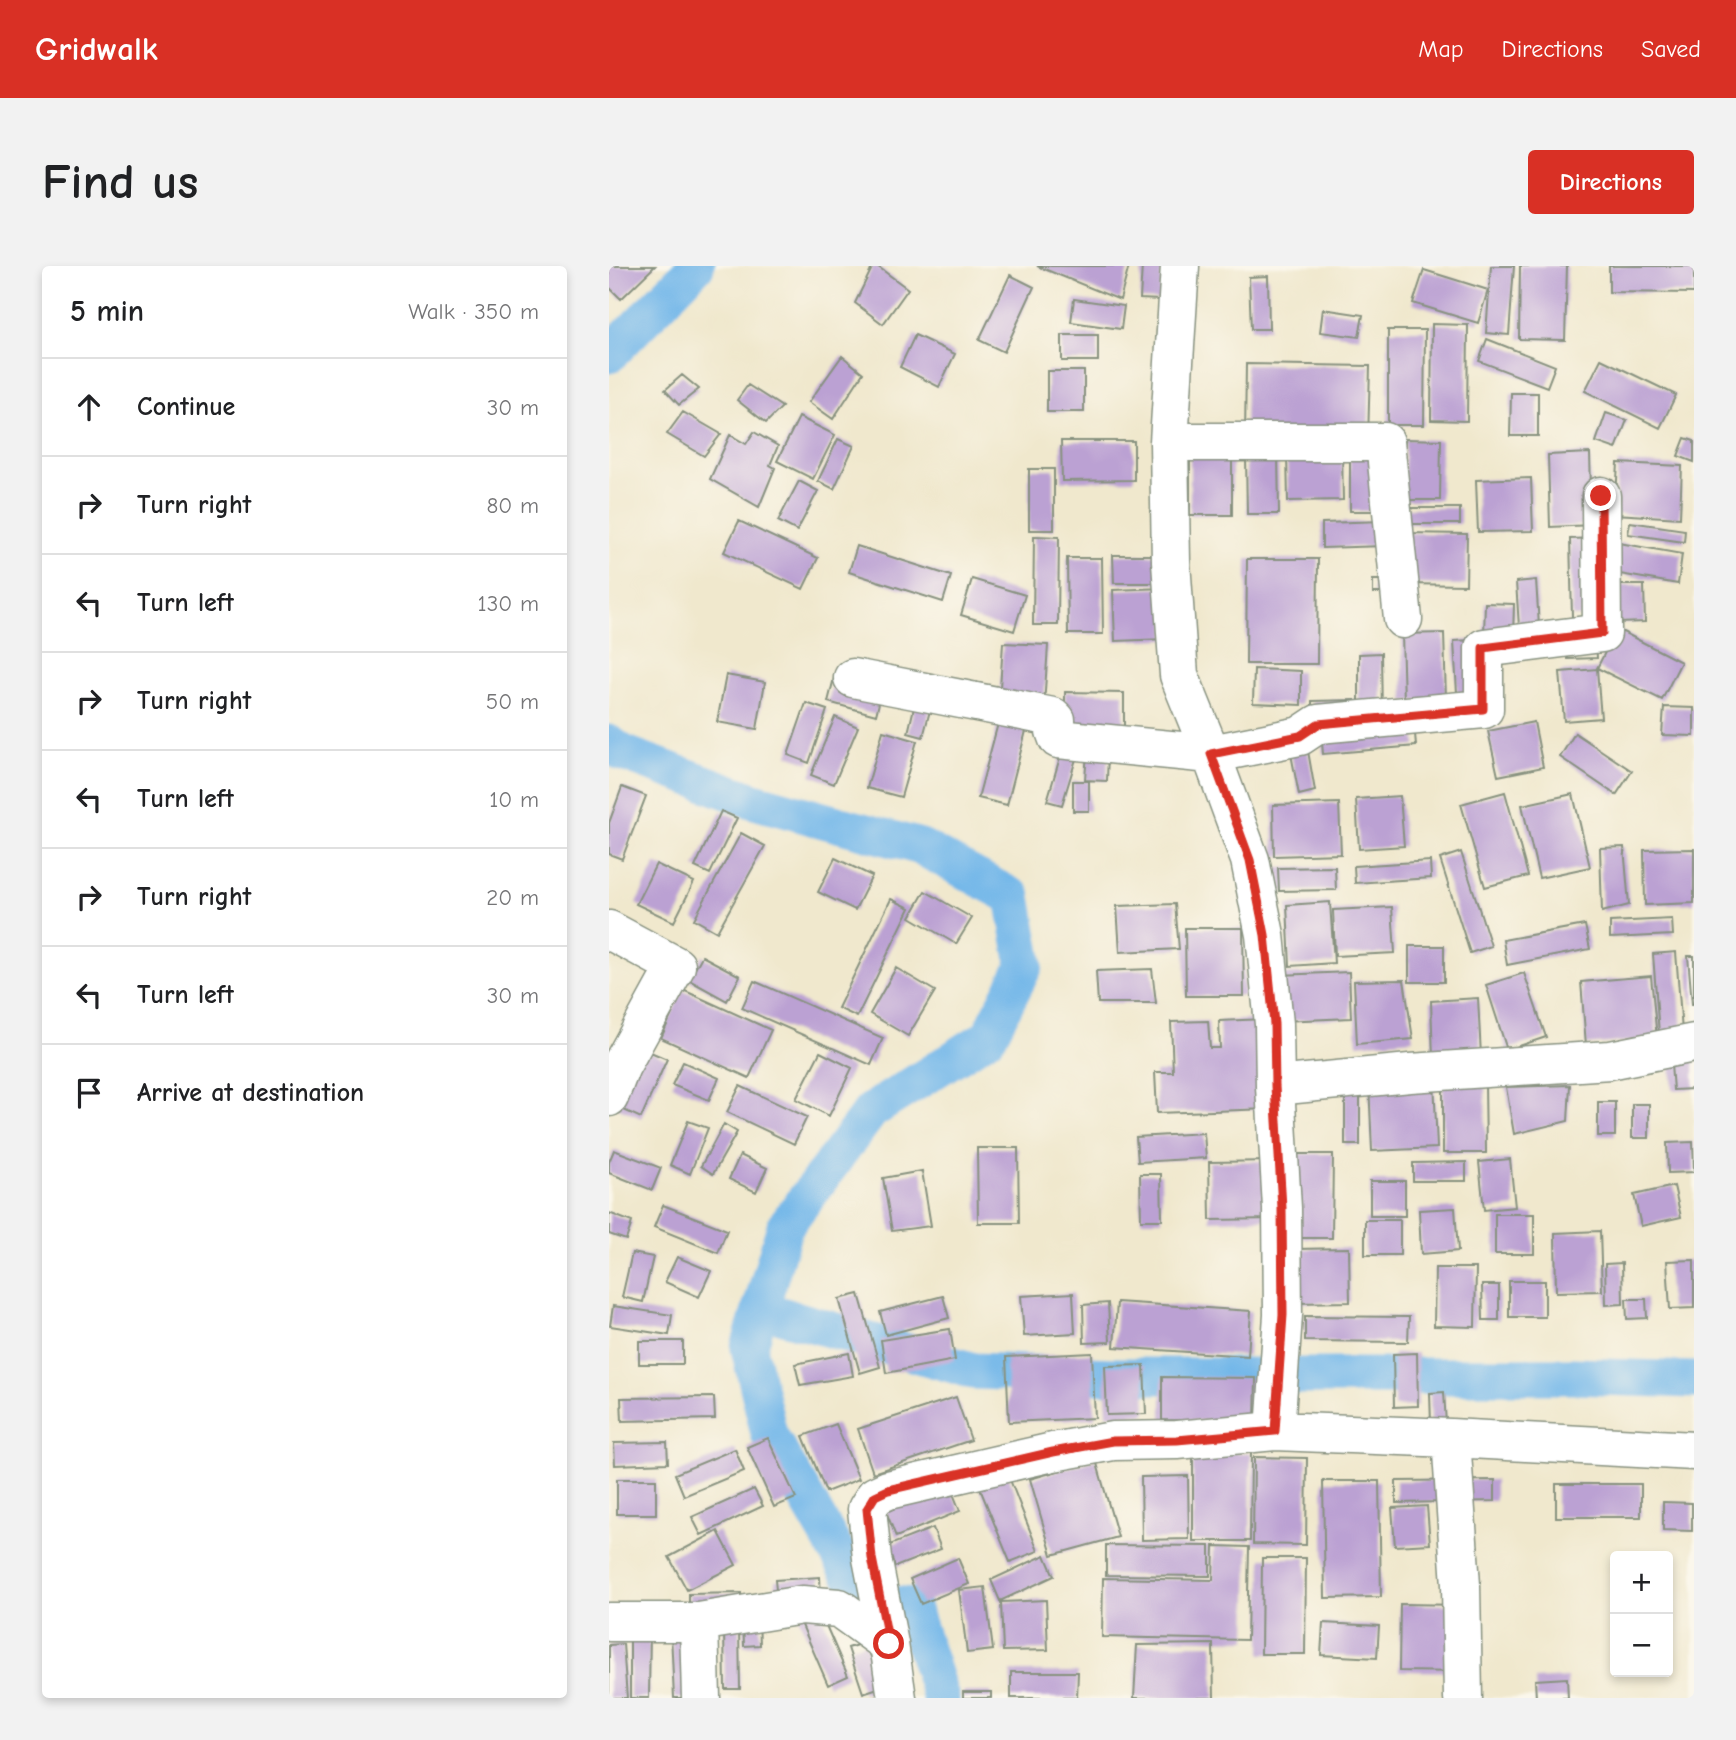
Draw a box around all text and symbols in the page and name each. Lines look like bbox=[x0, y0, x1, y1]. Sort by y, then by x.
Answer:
text: Gridwalk bbox=[35, 30, 158, 68]
text: Map bbox=[1418, 35, 1464, 63]
text: Directions bbox=[1502, 35, 1603, 63]
text: Saved bbox=[1641, 35, 1701, 63]
button: Directions bbox=[1528, 150, 1694, 214]
text: Find us bbox=[42, 154, 198, 210]
text: 5 min bbox=[70, 294, 144, 329]
text: Walk · 350 m bbox=[408, 298, 539, 325]
icon: ahead bbox=[70, 388, 108, 426]
text: Continue bbox=[137, 392, 235, 422]
text: 30 m bbox=[487, 394, 539, 421]
route end bbox=[1585, 480, 1616, 511]
icon: right bbox=[70, 486, 108, 524]
text: Turn right bbox=[137, 490, 251, 520]
text: 80 m bbox=[486, 492, 539, 519]
icon: left bbox=[70, 584, 108, 622]
text: Turn left bbox=[137, 588, 234, 618]
text: 130 m bbox=[478, 590, 539, 617]
icon: right bbox=[70, 682, 108, 720]
text: Turn right bbox=[137, 686, 251, 716]
text: 50 m bbox=[486, 688, 539, 715]
icon: left bbox=[70, 780, 108, 818]
text: Turn left bbox=[137, 784, 234, 814]
text: 10 m bbox=[489, 786, 539, 813]
icon: right bbox=[70, 878, 108, 916]
text: Turn right bbox=[137, 882, 251, 912]
text: 20 m bbox=[486, 884, 539, 911]
icon: left bbox=[70, 976, 108, 1014]
text: Turn left bbox=[137, 980, 234, 1010]
text: 30 m bbox=[487, 982, 539, 1009]
icon: arrive bbox=[70, 1074, 108, 1112]
text: Arrive at destination bbox=[137, 1078, 364, 1108]
map controls bbox=[1610, 1551, 1673, 1677]
button: + bbox=[1610, 1551, 1673, 1614]
button: − bbox=[1610, 1614, 1673, 1677]
route start bbox=[873, 1628, 904, 1659]

